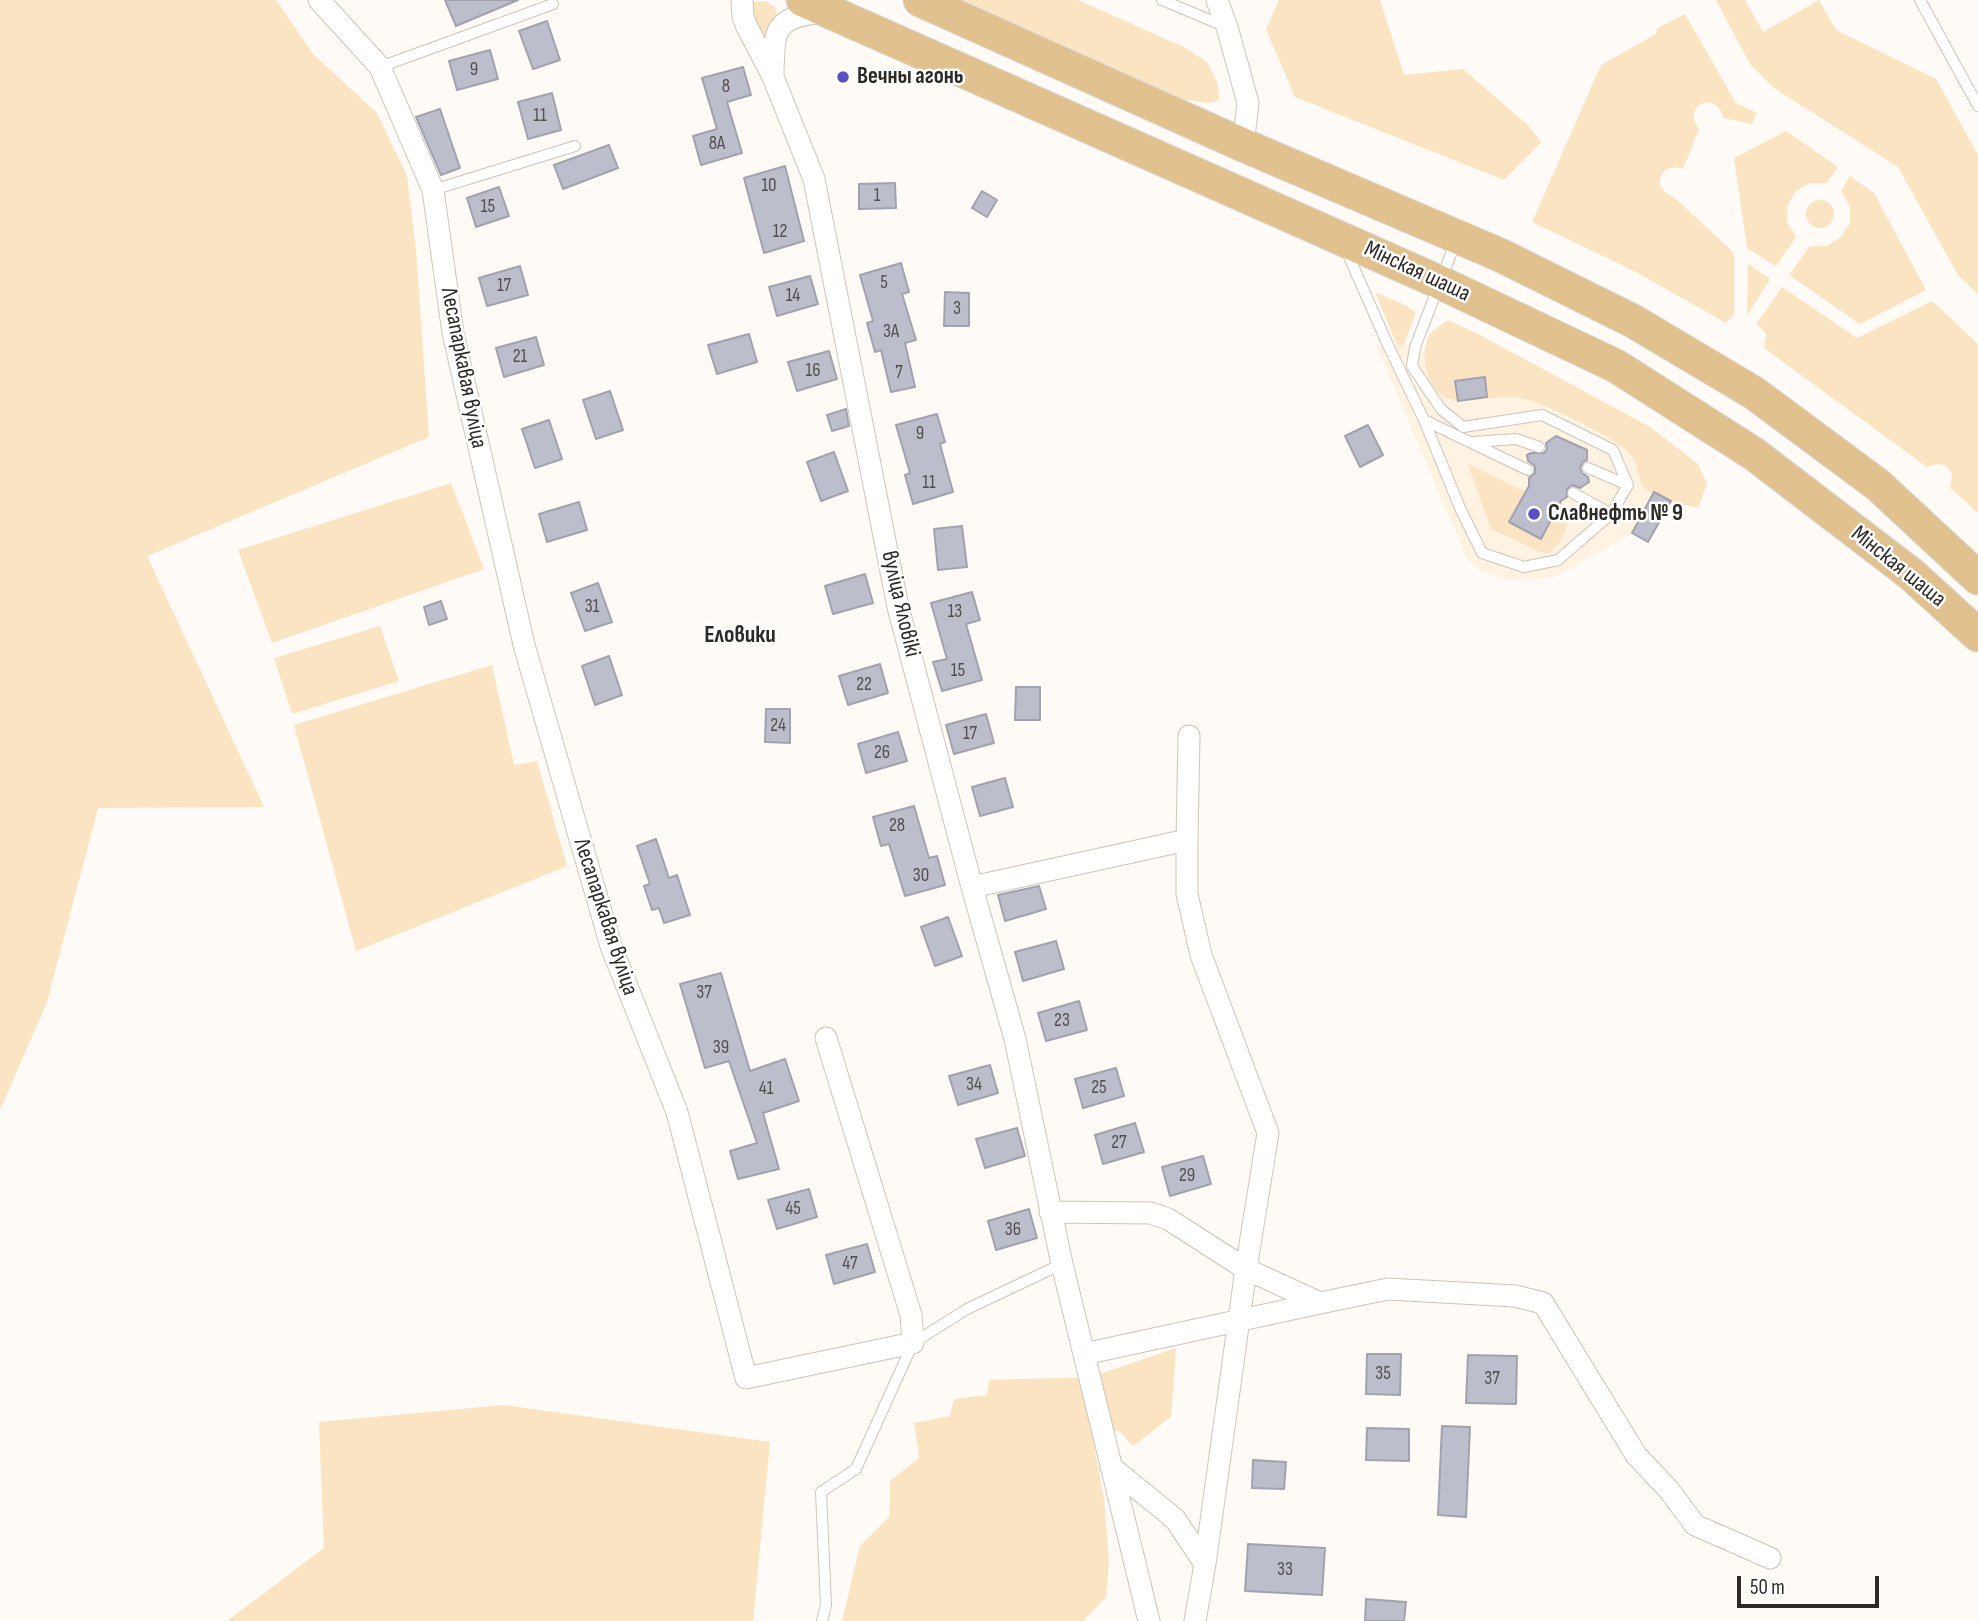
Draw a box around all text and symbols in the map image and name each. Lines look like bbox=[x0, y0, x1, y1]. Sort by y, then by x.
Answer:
house number: 9 bbox=[470, 59, 478, 81]
place label: Вечны агонь bbox=[857, 63, 963, 91]
marker: Вечны агонь bbox=[835, 69, 851, 85]
house number: 8 bbox=[722, 76, 730, 98]
house number: 11 bbox=[533, 105, 547, 127]
house number: 8А bbox=[709, 133, 725, 155]
house number: 10 bbox=[761, 175, 777, 197]
house number: 1 bbox=[874, 185, 880, 207]
house number: 15 bbox=[481, 196, 495, 218]
house number: 12 bbox=[773, 221, 787, 243]
street label: Мінская шаша bbox=[1360, 235, 1474, 309]
house number: 5 bbox=[880, 272, 888, 294]
house number: 17 bbox=[497, 275, 511, 297]
street label: Лесапаркавая вуліца bbox=[434, 285, 492, 451]
house number: 14 bbox=[786, 285, 800, 307]
house number: 3 bbox=[953, 298, 961, 320]
house number: 3А bbox=[883, 321, 899, 343]
house number: 21 bbox=[513, 346, 527, 368]
house number: 16 bbox=[806, 360, 820, 382]
house number: 7 bbox=[895, 362, 903, 384]
house number: 9 bbox=[916, 423, 924, 445]
house number: 11 bbox=[922, 472, 936, 494]
place label: Славнефть № 9 bbox=[1548, 500, 1683, 528]
marker: Славнефть № 9 bbox=[1526, 506, 1542, 522]
street label: Мінская шаша bbox=[1845, 521, 1951, 613]
street label: вуліца Яловікі bbox=[874, 548, 926, 660]
house number: 31 bbox=[585, 596, 599, 618]
house number: 13 bbox=[948, 601, 962, 623]
district label: Еловики bbox=[704, 622, 776, 650]
house number: 15 bbox=[951, 660, 965, 682]
house number: 22 bbox=[856, 674, 872, 696]
house number: 24 bbox=[770, 715, 786, 737]
house number: 17 bbox=[963, 723, 977, 745]
house number: 26 bbox=[874, 742, 890, 764]
house number: 28 bbox=[889, 815, 905, 837]
street label: Лесапаркавая вуліца bbox=[567, 835, 643, 999]
house number: 30 bbox=[913, 865, 929, 887]
house number: 37 bbox=[696, 982, 712, 1004]
house number: 23 bbox=[1054, 1010, 1070, 1032]
house number: 39 bbox=[713, 1037, 729, 1059]
house number: 34 bbox=[966, 1074, 982, 1096]
house number: 25 bbox=[1091, 1077, 1107, 1099]
house number: 41 bbox=[759, 1078, 773, 1100]
house number: 27 bbox=[1111, 1132, 1127, 1154]
house number: 29 bbox=[1179, 1165, 1195, 1187]
house number: 45 bbox=[785, 1198, 801, 1220]
house number: 36 bbox=[1005, 1219, 1021, 1241]
house number: 47 bbox=[842, 1253, 858, 1275]
house number: 35 bbox=[1375, 1363, 1391, 1385]
house number: 37 bbox=[1484, 1368, 1500, 1390]
house number: 33 bbox=[1277, 1559, 1293, 1581]
scale bar bbox=[1740, 1562, 1882, 1606]
text: 50 m bbox=[1750, 1575, 1785, 1600]

